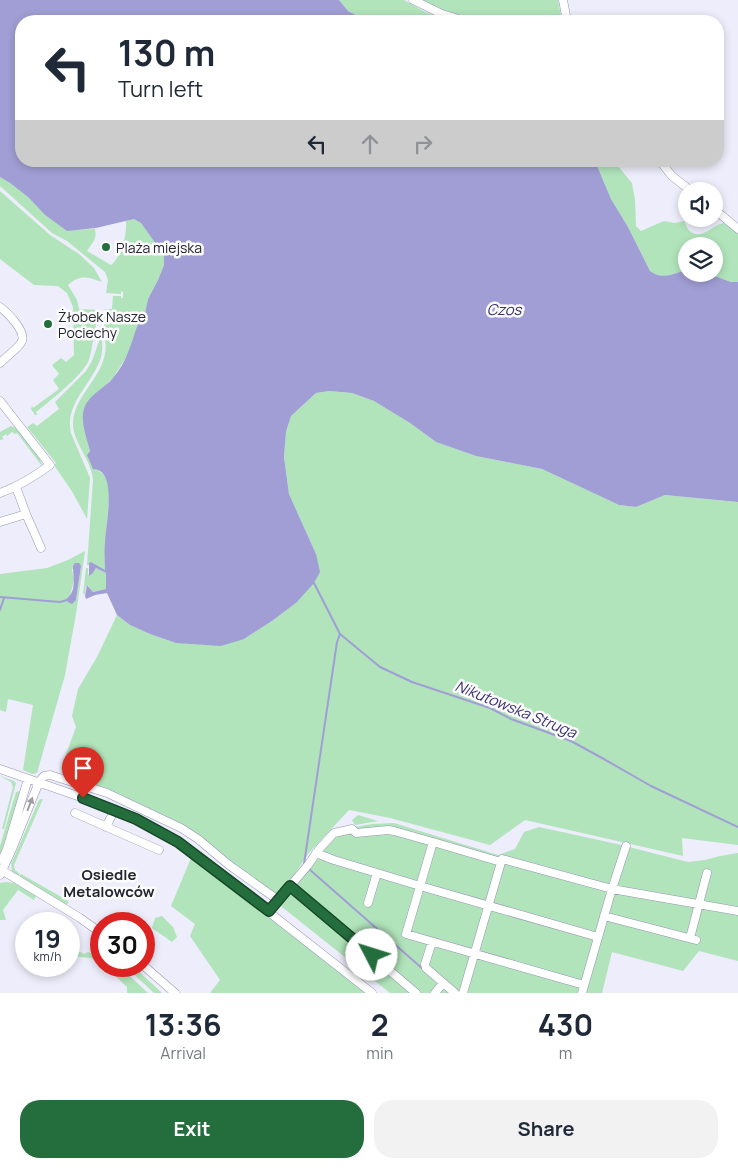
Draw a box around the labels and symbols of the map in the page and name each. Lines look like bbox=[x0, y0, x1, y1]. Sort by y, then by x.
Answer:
place label: Plaża miejska bbox=[116, 238, 202, 257]
marker: Plaża miejska bbox=[100, 241, 112, 253]
water label: Czos bbox=[487, 299, 522, 320]
place label: Żłobek Nasze Pociechy bbox=[58, 307, 146, 342]
marker: Żłobek Nasze Pociechy bbox=[42, 318, 54, 330]
water label: Nikutowska Struga bbox=[452, 675, 580, 743]
pin bbox=[62, 747, 104, 798]
one-way arrow bbox=[26, 796, 34, 811]
district label: Osiedle Metalowców bbox=[63, 864, 155, 902]
speed limit sign: 30 bbox=[90, 912, 155, 977]
position arrow bbox=[345, 928, 397, 980]

